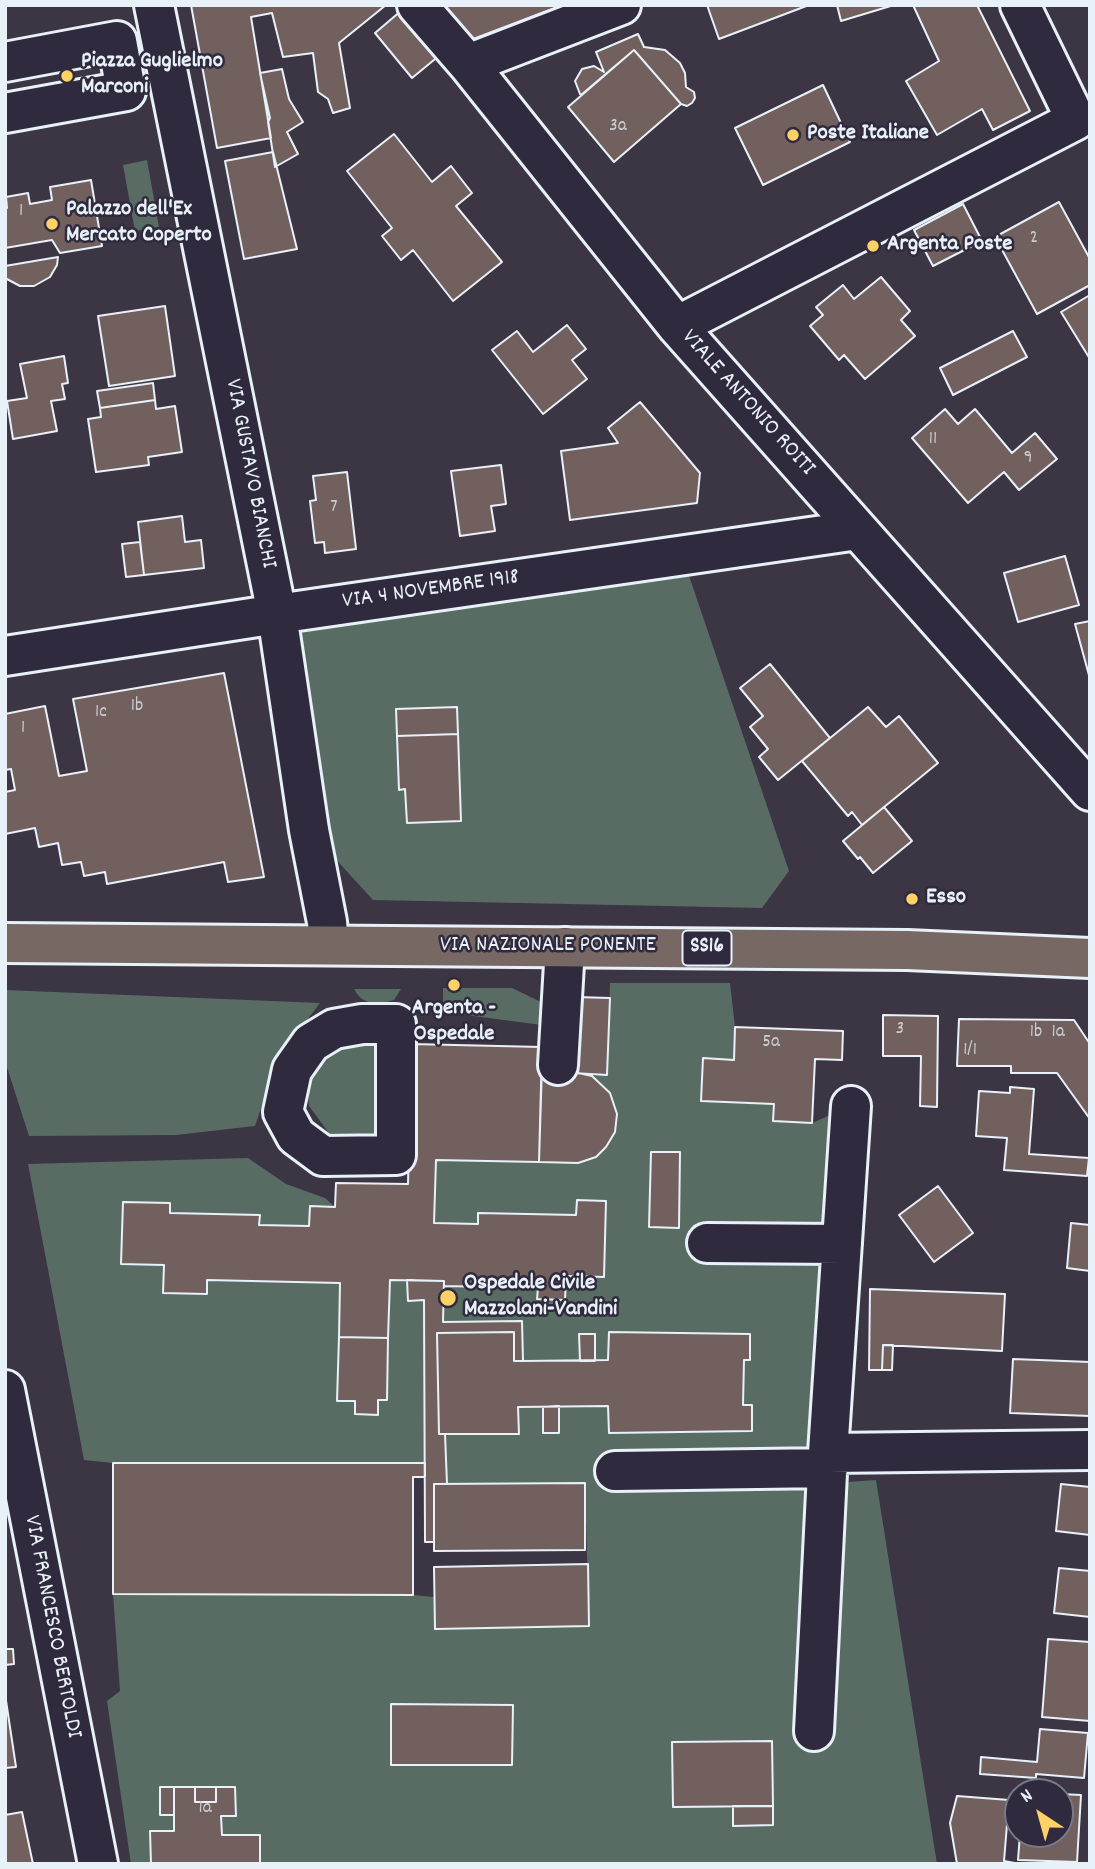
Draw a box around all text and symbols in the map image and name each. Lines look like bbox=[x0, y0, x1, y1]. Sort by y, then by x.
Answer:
place label: Piazza Guglielmo Marconi bbox=[81, 49, 223, 103]
marker: Piazza Guglielmo Marconi bbox=[59, 68, 75, 84]
house number: 3a bbox=[609, 116, 627, 138]
place label: Poste Italiane bbox=[807, 121, 929, 149]
marker: Poste Italiane bbox=[785, 127, 801, 143]
place label: Palazzo dell'Ex Mercato Coperto bbox=[66, 197, 212, 251]
house number: 1 bbox=[19, 201, 23, 223]
marker: Palazzo dell'Ex Mercato Coperto bbox=[44, 216, 60, 232]
house number: 2 bbox=[1030, 228, 1038, 250]
place label: Argenta Poste bbox=[887, 232, 1012, 260]
marker: Argenta Poste bbox=[865, 238, 881, 254]
street label: VIALE ANTONIO ROITI bbox=[674, 325, 820, 483]
street label: VIA GUSTAVO BIANCHI bbox=[217, 377, 281, 571]
house number: 11 bbox=[929, 429, 937, 451]
house number: 9 bbox=[1024, 448, 1032, 470]
house number: 7 bbox=[330, 497, 338, 519]
street label: VIA 4 NOVEMBRE 1918 bbox=[341, 565, 521, 617]
house number: 1b bbox=[131, 696, 143, 718]
house number: 1c bbox=[95, 702, 107, 724]
house number: 1 bbox=[21, 718, 25, 740]
place label: Esso bbox=[926, 885, 966, 913]
marker: Esso bbox=[904, 891, 920, 907]
road number: SS16 bbox=[682, 930, 732, 965]
street label: VIA NAZIONALE PONENTE bbox=[440, 933, 656, 961]
marker: Argenta - Ospedale bbox=[446, 977, 462, 993]
place label: Argenta - Ospedale bbox=[412, 996, 496, 1050]
house number: 3 bbox=[896, 1019, 904, 1041]
house number: 1b bbox=[1030, 1022, 1042, 1044]
house number: 1a bbox=[1051, 1022, 1065, 1044]
house number: 5a bbox=[762, 1032, 780, 1054]
house number: 1/1 bbox=[963, 1040, 977, 1062]
place label: Ospedale Civile Mazzolani-Vandini bbox=[464, 1271, 617, 1325]
marker: Ospedale Civile Mazzolani-Vandini bbox=[438, 1288, 458, 1308]
street label: VIA FRANCESCO BERTOLDI bbox=[16, 1513, 86, 1741]
north arrow bbox=[1004, 1778, 1074, 1848]
text: N bbox=[1016, 1784, 1039, 1811]
house number: 1a bbox=[198, 1798, 212, 1820]

